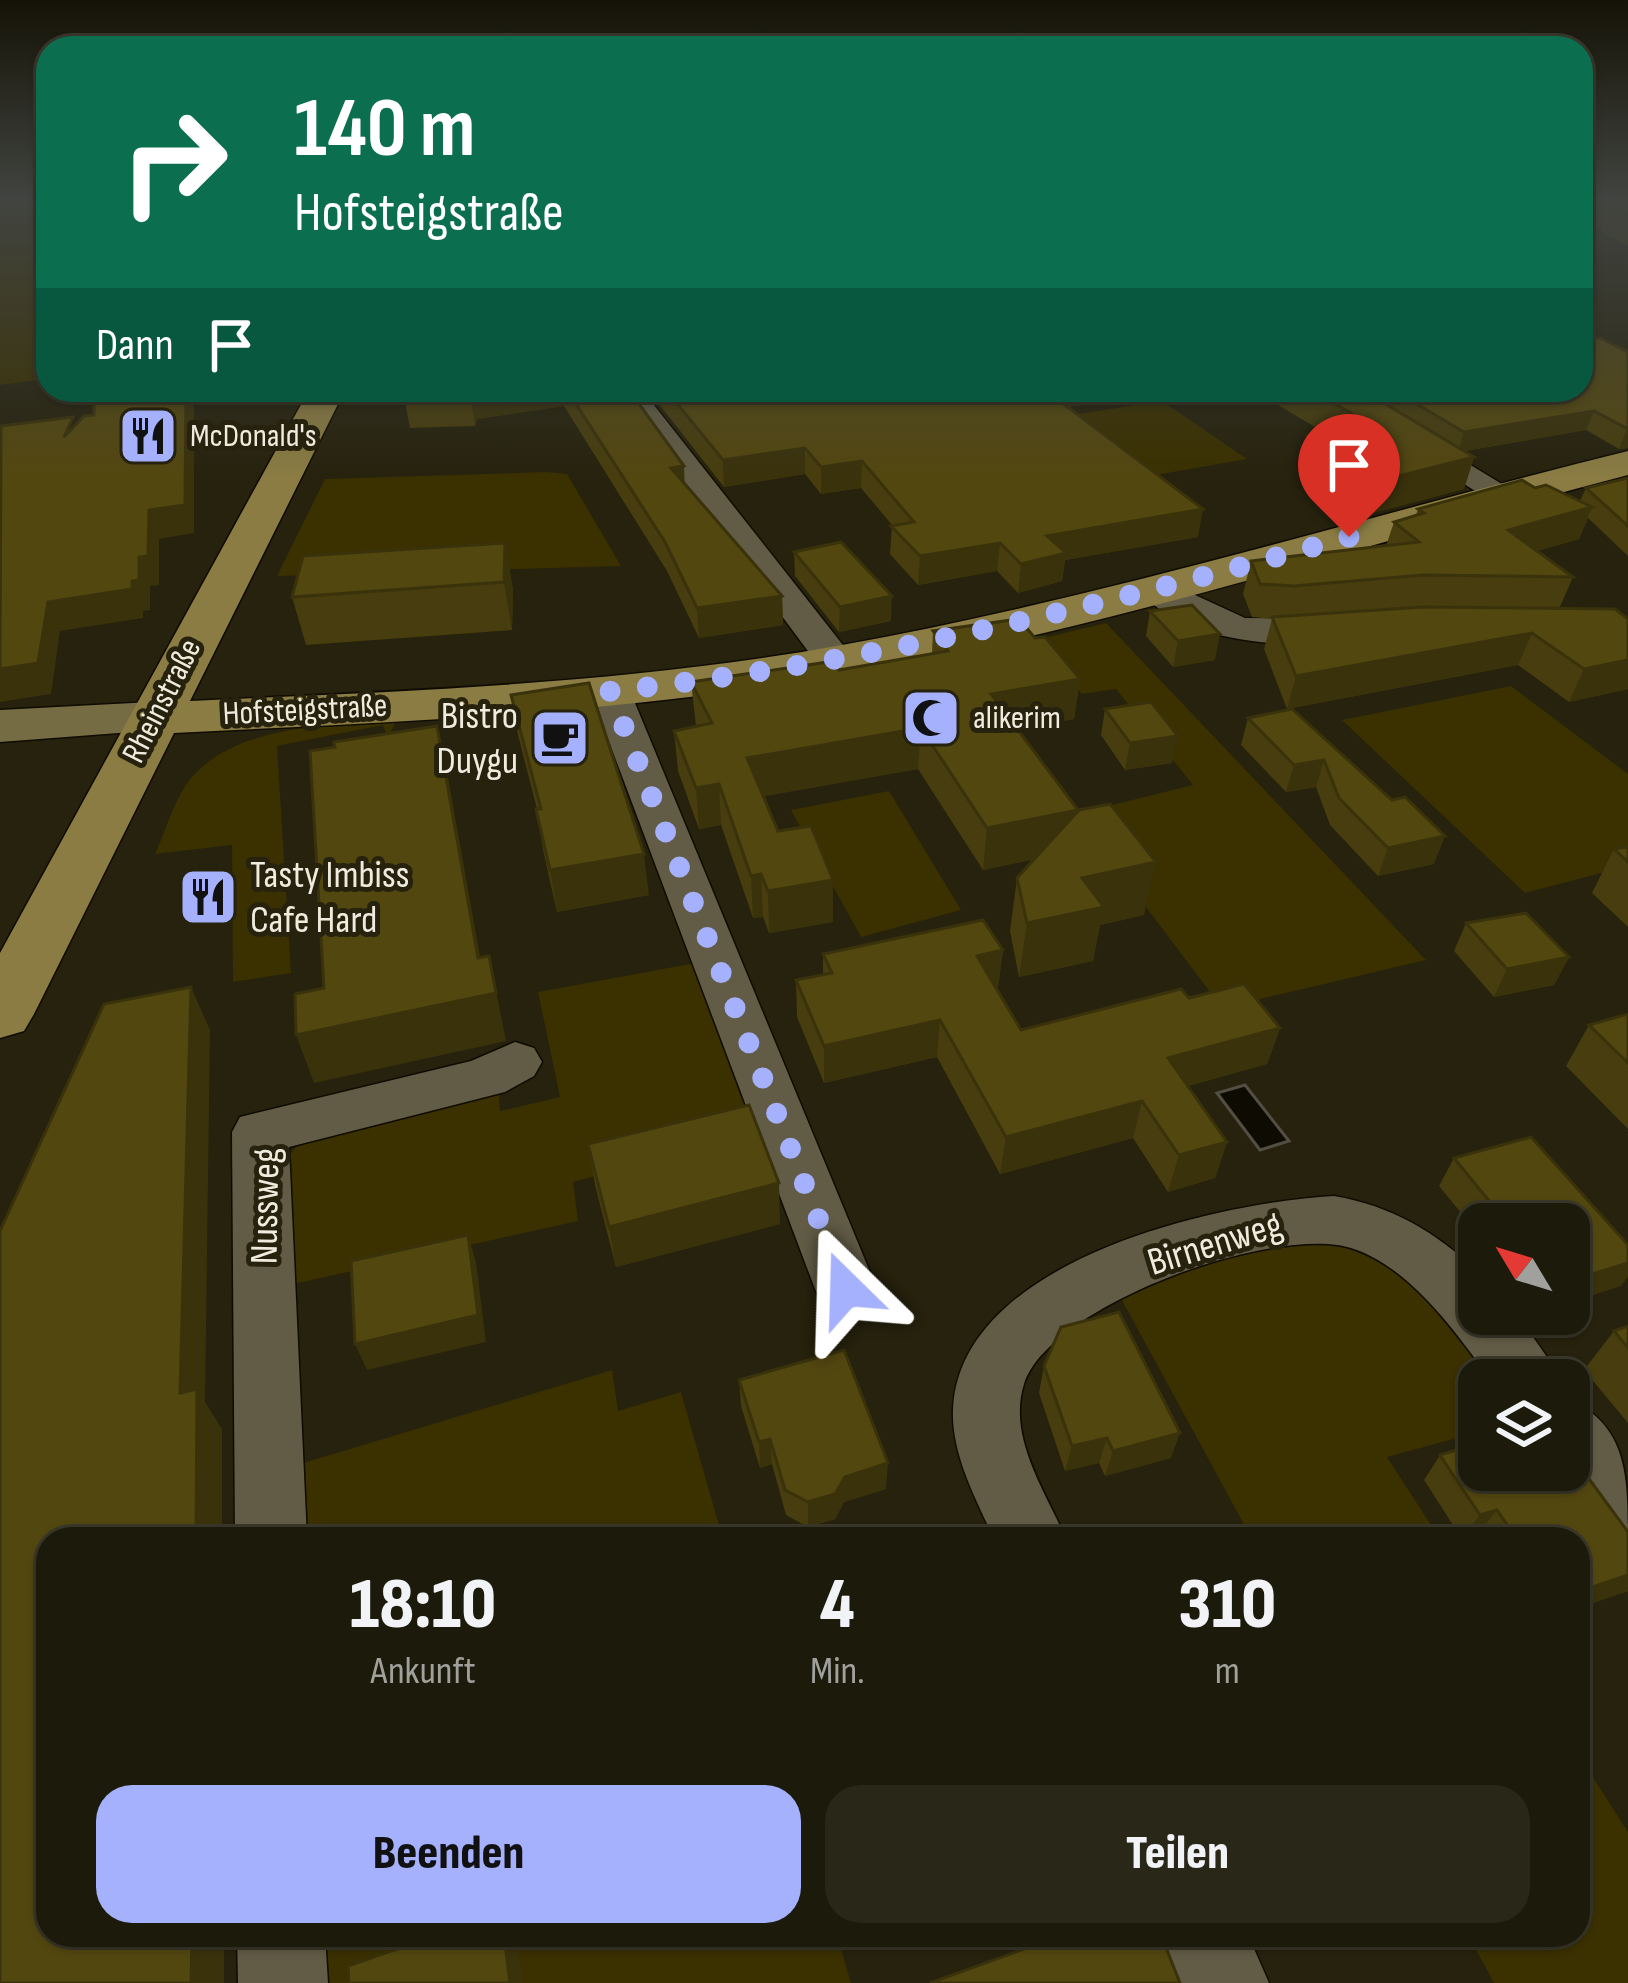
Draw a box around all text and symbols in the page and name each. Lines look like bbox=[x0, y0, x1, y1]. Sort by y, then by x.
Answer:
text: 140 m bbox=[294, 79, 475, 180]
icon: right bbox=[96, 84, 252, 240]
text: Hofsteigstraße bbox=[294, 181, 564, 246]
icon: arrive bbox=[198, 312, 264, 378]
text: Dann bbox=[96, 318, 174, 373]
restaurant icon: McDonald's bbox=[117, 405, 179, 467]
pin bbox=[1298, 414, 1400, 537]
place label: McDonald's bbox=[190, 416, 317, 456]
icon: arrive bbox=[1316, 432, 1382, 498]
street label: Rheinstraße bbox=[114, 632, 210, 770]
street label: Hofsteigstraße bbox=[222, 686, 388, 734]
mosque icon: alikerim bbox=[900, 687, 962, 749]
place label: Bistro Duygu bbox=[437, 693, 518, 785]
place label: alikerim bbox=[973, 698, 1061, 738]
cafe icon: Bistro Duygu bbox=[529, 707, 591, 769]
place label: Tasty Imbiss Cafe Hard bbox=[250, 852, 409, 944]
restaurant icon: Tasty Imbiss Cafe Hard bbox=[177, 866, 239, 928]
street label: Nussweg bbox=[241, 1147, 291, 1265]
street label: Birnenweg bbox=[1142, 1201, 1288, 1287]
north arrow bbox=[1458, 1203, 1590, 1335]
map controls bbox=[1458, 1203, 1590, 1491]
position arrow bbox=[783, 1226, 909, 1352]
button: layers bbox=[1458, 1359, 1590, 1491]
text: 18:10 bbox=[350, 1562, 496, 1649]
text: 4 bbox=[820, 1562, 855, 1649]
text: 310 bbox=[1178, 1562, 1276, 1649]
text: Ankunft bbox=[370, 1648, 476, 1695]
text: Min. bbox=[810, 1648, 865, 1695]
text: m bbox=[1215, 1648, 1240, 1695]
button: Beenden bbox=[96, 1785, 801, 1923]
button: Teilen bbox=[825, 1785, 1530, 1923]

